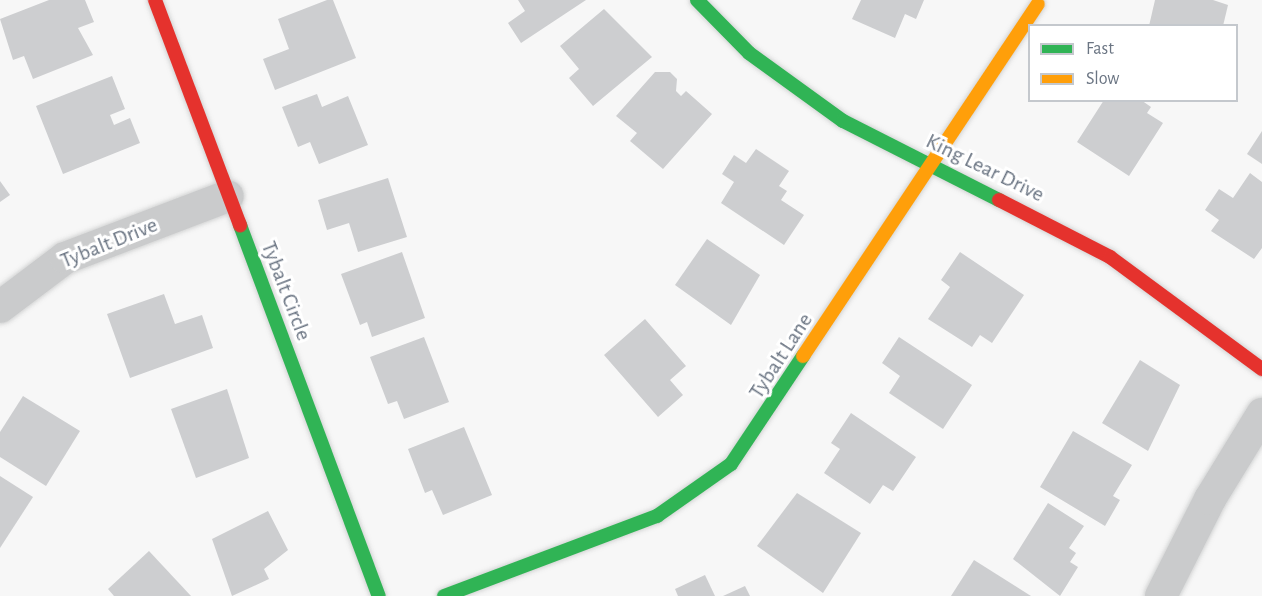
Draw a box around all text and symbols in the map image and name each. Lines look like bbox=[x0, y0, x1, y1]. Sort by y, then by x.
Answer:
legend bbox=[1028, 24, 1238, 102]
text: Fast bbox=[1086, 40, 1114, 58]
text: Slow bbox=[1086, 70, 1119, 88]
street label: King Lear Drive bbox=[921, 128, 1049, 208]
street label: Tybalt Drive bbox=[57, 212, 161, 274]
street label: Tybalt Circle bbox=[255, 238, 317, 344]
street label: Tybalt Lane bbox=[744, 308, 818, 404]

